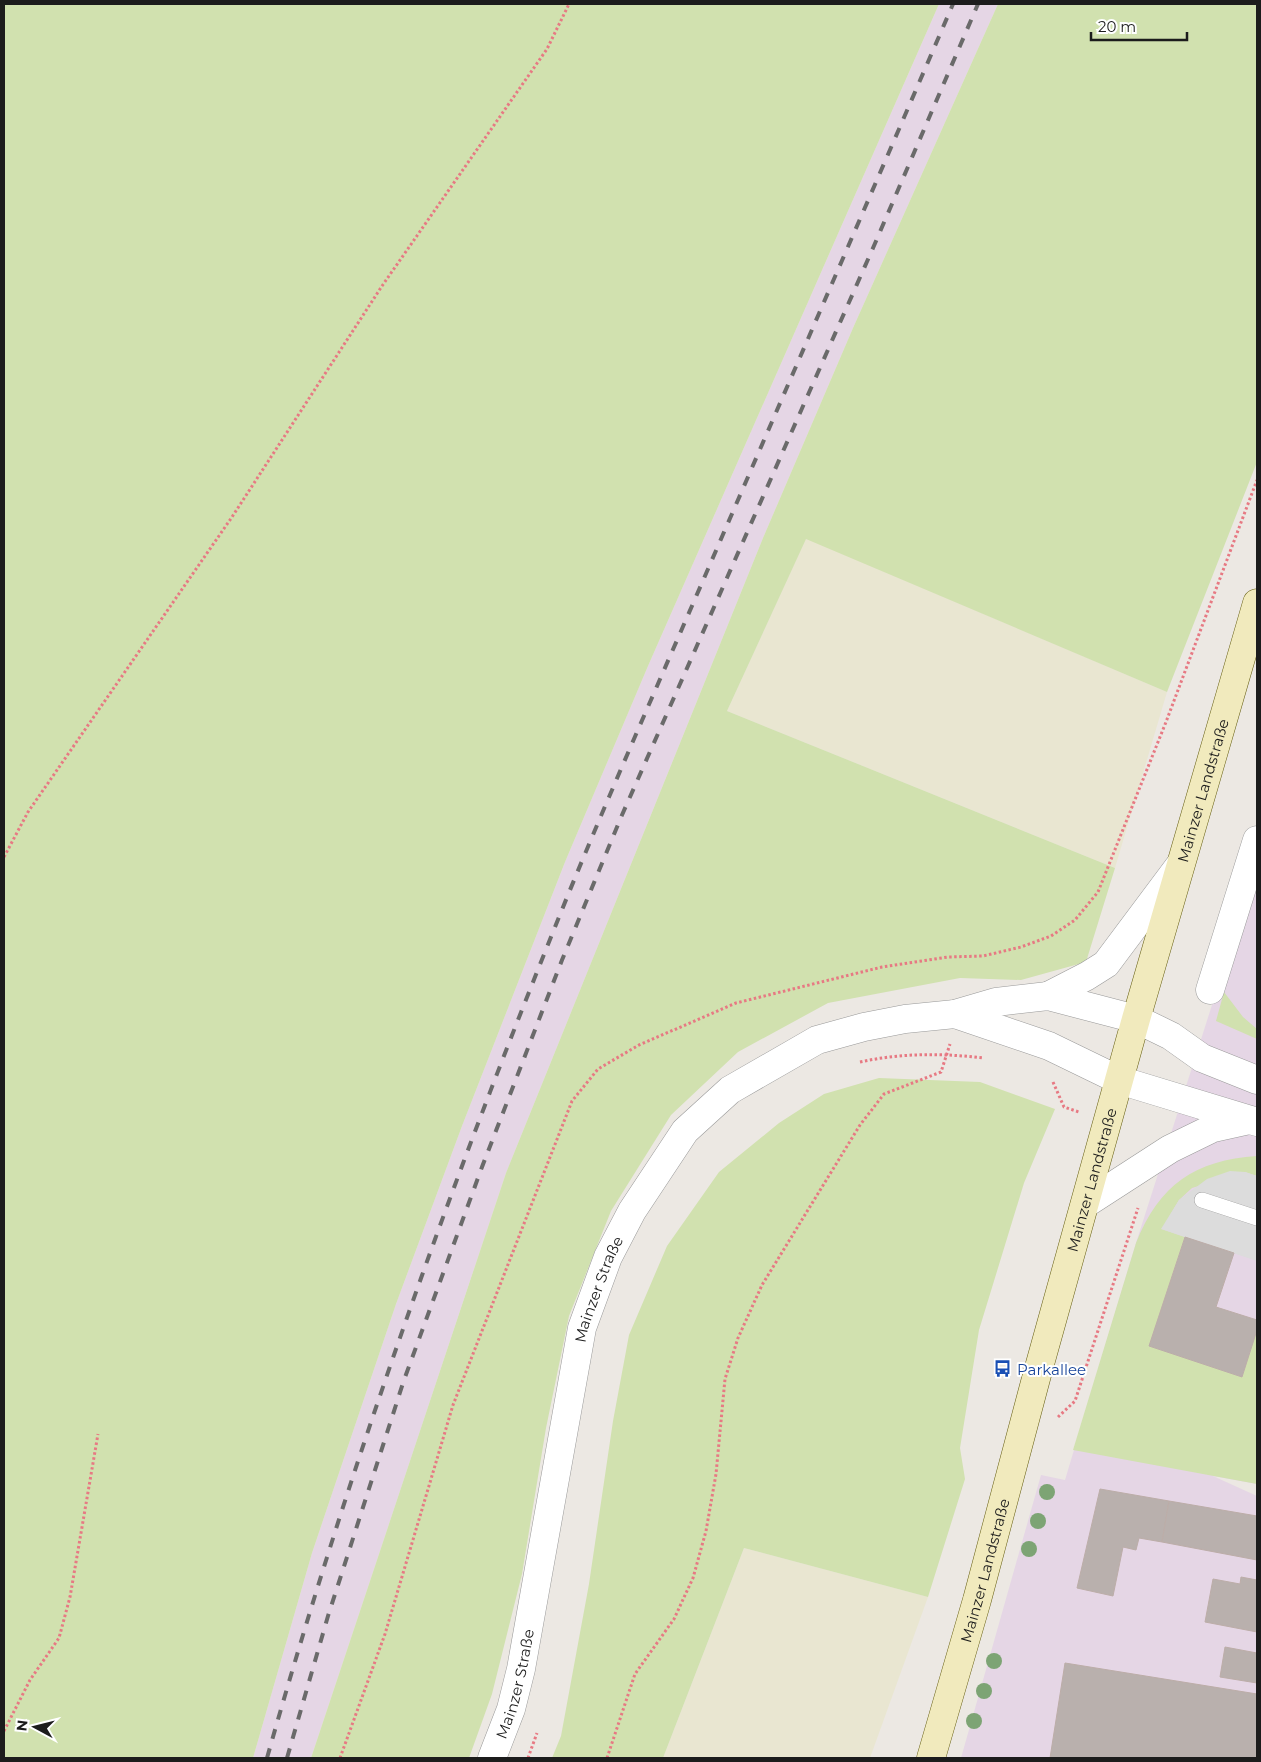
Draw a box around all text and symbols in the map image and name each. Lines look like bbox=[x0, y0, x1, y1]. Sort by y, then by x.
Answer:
scale bar bbox=[1091, 10, 1187, 42]
text: 20 m bbox=[1098, 17, 1136, 36]
street label: Mainzer Landstraße bbox=[1173, 716, 1232, 864]
street label: Mainzer Landstraße bbox=[1062, 1106, 1120, 1254]
street label: Mainzer Straße bbox=[570, 1233, 627, 1344]
bus stop icon: Parkallee bbox=[993, 1359, 1013, 1379]
place label: Parkallee bbox=[1017, 1360, 1086, 1379]
street label: Mainzer Landstraße bbox=[956, 1496, 1013, 1645]
street label: Mainzer Straße bbox=[491, 1627, 537, 1741]
north arrow bbox=[10, 1702, 60, 1752]
text: N bbox=[12, 1719, 32, 1732]

